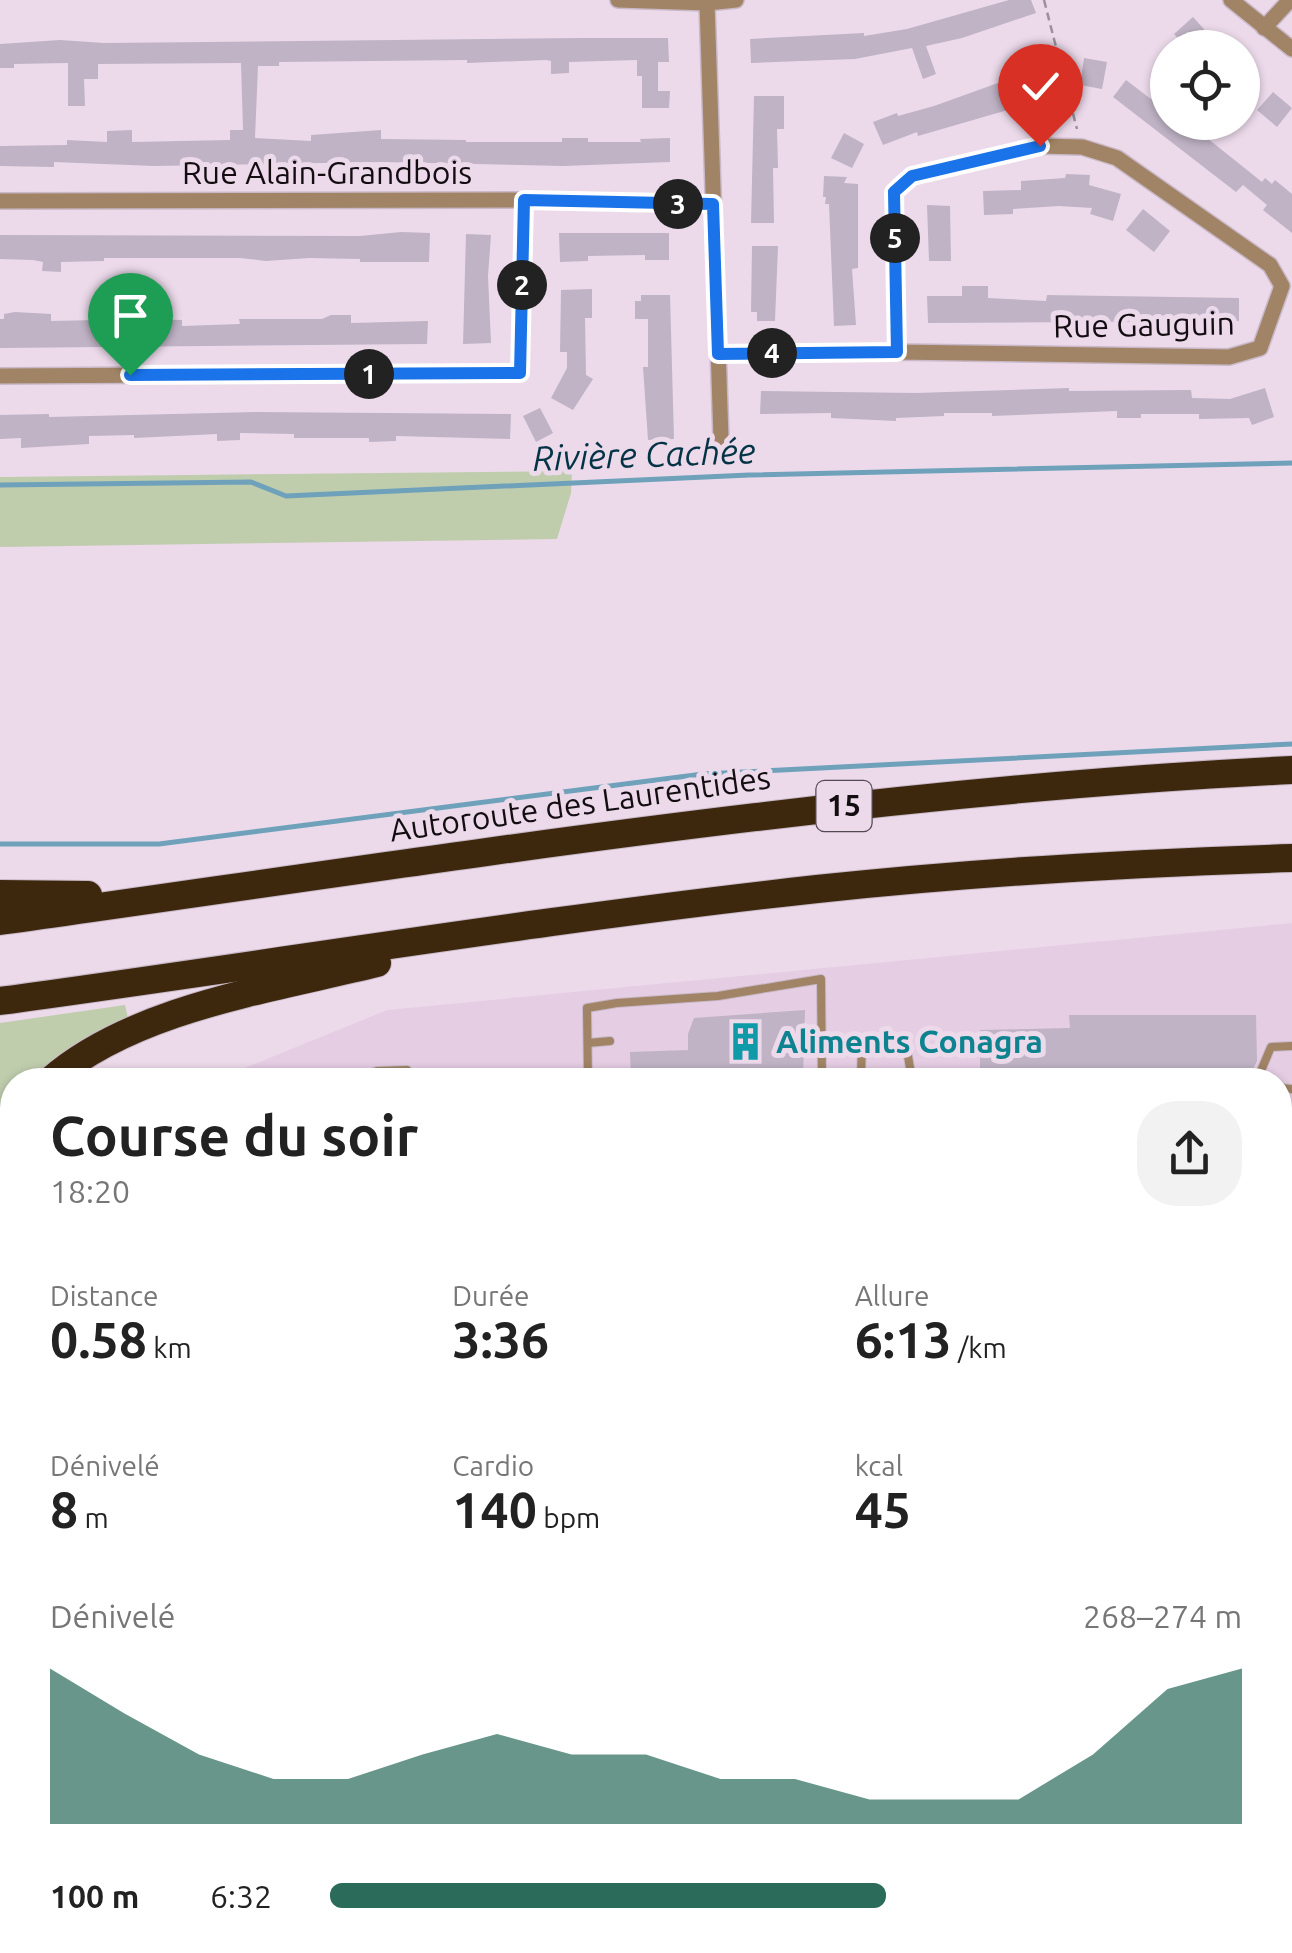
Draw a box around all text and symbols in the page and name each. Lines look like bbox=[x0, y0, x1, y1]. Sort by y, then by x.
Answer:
map controls bbox=[1150, 30, 1260, 140]
button: locate bbox=[1150, 30, 1260, 140]
pin bbox=[998, 44, 1083, 147]
icon: check bbox=[1013, 59, 1068, 114]
street label: Rue Alain-Grandbois bbox=[182, 154, 472, 190]
pin: 3 bbox=[653, 179, 703, 229]
text: 3 bbox=[670, 188, 686, 219]
pin: 5 bbox=[870, 213, 920, 263]
text: 5 bbox=[887, 222, 903, 253]
pin: 2 bbox=[497, 260, 547, 310]
text: 2 bbox=[514, 269, 530, 300]
pin bbox=[88, 273, 173, 376]
icon: arrive bbox=[103, 288, 158, 343]
street label: Rue Gauguin bbox=[1053, 304, 1235, 344]
pin: 4 bbox=[747, 328, 797, 378]
text: 4 bbox=[764, 337, 780, 368]
pin: 1 bbox=[344, 349, 394, 399]
text: 1 bbox=[361, 358, 377, 389]
water label: Rivière Cachée bbox=[532, 430, 756, 478]
street label: Autoroute des Laurentides bbox=[387, 758, 773, 848]
road number: 15 bbox=[816, 781, 872, 831]
building icon: Aliments Conagra bbox=[725, 1021, 767, 1063]
place label: Aliments Conagra bbox=[776, 1023, 1043, 1059]
button: share bbox=[1137, 1101, 1242, 1206]
text: Course du soir bbox=[50, 1105, 418, 1166]
text: 18:20 bbox=[50, 1173, 130, 1209]
text: Distance bbox=[50, 1280, 158, 1311]
text: Durée bbox=[452, 1280, 530, 1311]
text: Allure bbox=[855, 1280, 930, 1311]
text: 0.58 bbox=[50, 1311, 147, 1367]
text: 3:36 bbox=[452, 1311, 549, 1367]
text: 6:13 bbox=[855, 1311, 952, 1367]
text: km bbox=[147, 1332, 192, 1363]
text: /km bbox=[952, 1332, 1007, 1363]
text: Dénivelé bbox=[50, 1450, 160, 1481]
text: Cardio bbox=[452, 1450, 534, 1481]
text: kcal bbox=[855, 1450, 903, 1481]
text: 8 bbox=[50, 1481, 78, 1537]
text: 140 bbox=[452, 1481, 537, 1537]
text: 45 bbox=[855, 1481, 911, 1537]
text: m bbox=[78, 1502, 109, 1533]
text: bpm bbox=[537, 1502, 600, 1533]
text: Dénivelé bbox=[50, 1598, 176, 1634]
text: 268–274 m bbox=[1083, 1598, 1242, 1634]
text: 100 m bbox=[50, 1878, 139, 1914]
text: 6:32 bbox=[210, 1878, 272, 1914]

